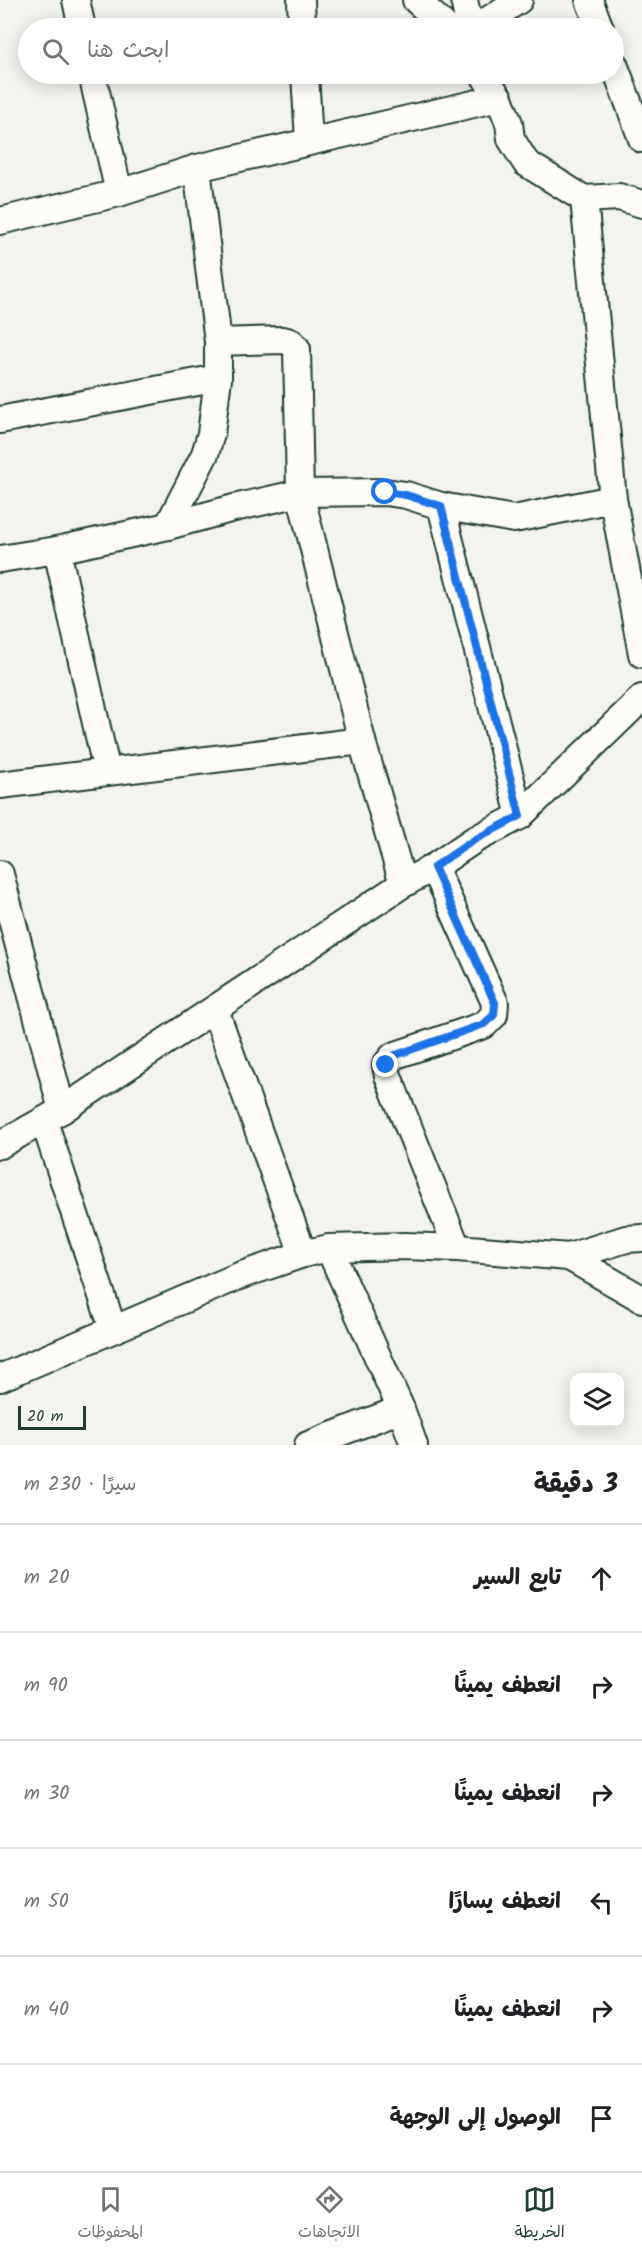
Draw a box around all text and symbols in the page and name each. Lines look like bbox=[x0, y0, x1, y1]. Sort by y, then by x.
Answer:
search box bbox=[18, 18, 624, 84]
text: ابحث هنا bbox=[87, 34, 169, 69]
icon: search bbox=[39, 35, 72, 68]
route start bbox=[371, 478, 397, 504]
route end bbox=[372, 1051, 398, 1077]
map controls bbox=[570, 1373, 624, 1427]
button: layers bbox=[570, 1373, 624, 1427]
scale bar bbox=[18, 1403, 86, 1430]
text: 20 m bbox=[27, 1404, 63, 1429]
text: 3 دقيقة bbox=[534, 1464, 618, 1506]
text: سيرًا · 230 m bbox=[24, 1469, 137, 1501]
text: تابع السير bbox=[474, 1561, 561, 1596]
text: 20 m bbox=[24, 1562, 70, 1594]
icon: ahead bbox=[585, 1562, 618, 1595]
text: انعطف يمينًا bbox=[454, 1669, 561, 1704]
text: 90 m bbox=[24, 1670, 68, 1702]
icon: right bbox=[585, 1670, 618, 1703]
text: انعطف يمينًا bbox=[454, 1777, 561, 1812]
text: 30 m bbox=[24, 1778, 69, 1810]
icon: right bbox=[585, 1778, 618, 1811]
text: انعطف يسارًا bbox=[449, 1885, 561, 1920]
text: 50 m bbox=[24, 1886, 69, 1918]
icon: left bbox=[585, 1886, 618, 1919]
text: انعطف يمينًا bbox=[454, 1993, 561, 2028]
text: 40 m bbox=[24, 1994, 69, 2026]
icon: right bbox=[585, 1994, 618, 2027]
text: الوصول إلى الوجهة bbox=[389, 2101, 561, 2136]
icon: arrive bbox=[585, 2102, 618, 2135]
tab: المحفوظات bbox=[77, 2183, 143, 2246]
tab: الاتجاهات bbox=[298, 2183, 360, 2246]
tab: الخريطة bbox=[515, 2183, 565, 2246]

